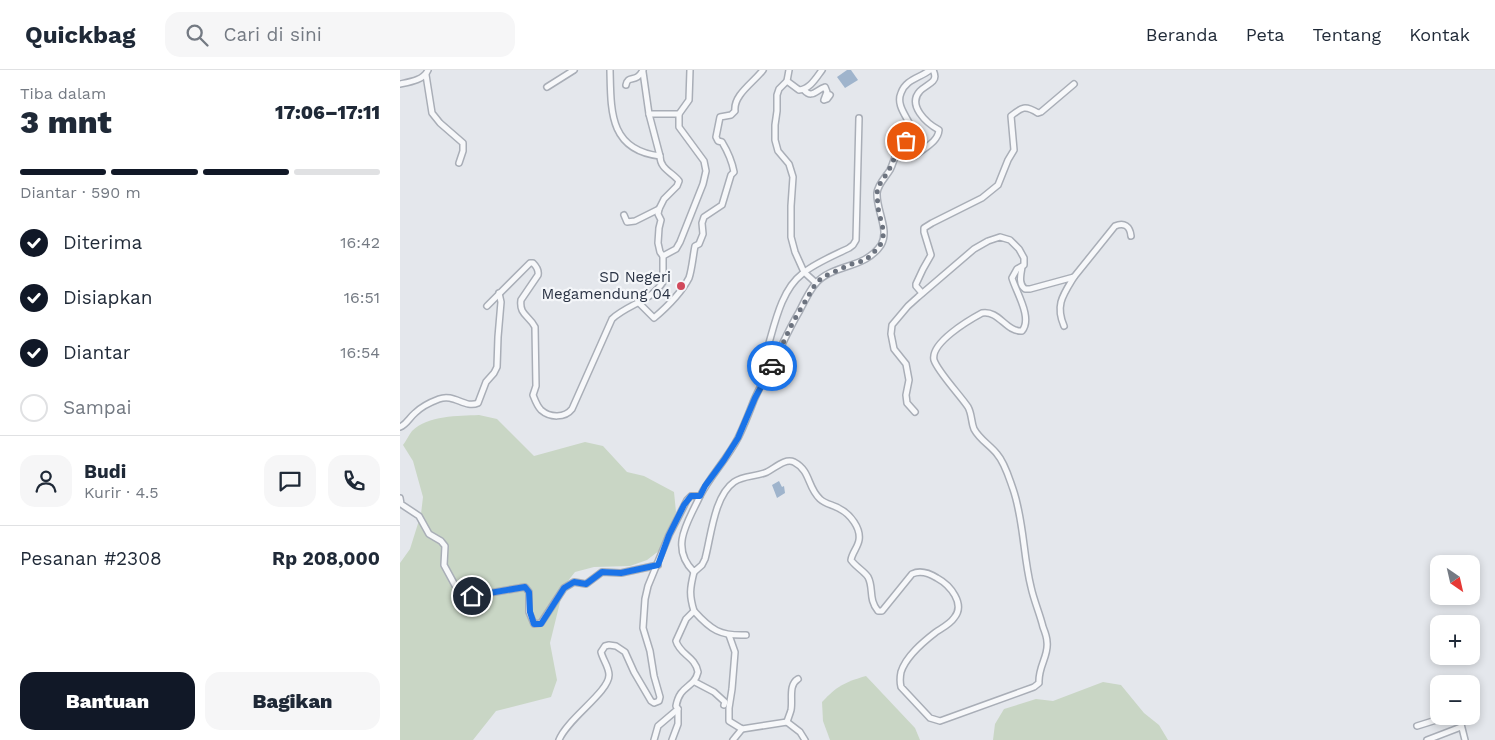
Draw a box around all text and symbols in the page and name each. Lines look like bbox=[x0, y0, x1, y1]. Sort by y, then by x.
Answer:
search box bbox=[165, 12, 515, 57]
text: Quickbag bbox=[25, 21, 135, 49]
icon: search bbox=[183, 21, 211, 49]
text: Cari di sini bbox=[223, 23, 322, 46]
text: Beranda bbox=[1146, 24, 1218, 45]
text: Peta bbox=[1246, 24, 1284, 45]
text: Tentang bbox=[1312, 24, 1381, 45]
text: Kontak bbox=[1409, 24, 1470, 45]
text: Tiba dalam bbox=[20, 84, 106, 103]
text: 17:06–17:11 bbox=[275, 101, 380, 124]
text: 3 mnt bbox=[20, 103, 112, 141]
pin bbox=[885, 120, 927, 162]
icon: bag bbox=[892, 127, 920, 155]
text: Diantar · 590 m bbox=[20, 183, 141, 202]
icon: check bbox=[20, 229, 48, 257]
text: Diterima bbox=[63, 231, 142, 254]
text: 16:42 bbox=[340, 233, 380, 252]
place label: SD Negeri Megamendung 04 bbox=[541, 268, 671, 303]
marker: SD Negeri Megamendung 04 bbox=[675, 280, 687, 292]
icon: check bbox=[20, 284, 48, 312]
text: Disiapkan bbox=[63, 286, 153, 309]
text: 16:51 bbox=[344, 288, 380, 307]
icon: check bbox=[20, 339, 48, 367]
text: Diantar bbox=[63, 341, 131, 364]
courier bbox=[747, 341, 797, 391]
text: 16:54 bbox=[340, 343, 380, 362]
icon: car bbox=[758, 352, 786, 380]
text: Sampai bbox=[63, 396, 132, 419]
button: person bbox=[20, 455, 72, 507]
button: chat bbox=[264, 455, 316, 507]
button: phone bbox=[328, 455, 380, 507]
text: Budi bbox=[84, 460, 126, 483]
text: Kurir · 4.5 bbox=[84, 483, 159, 502]
text: Pesanan #2308 bbox=[20, 547, 162, 570]
text: Rp 208,000 bbox=[272, 547, 380, 570]
north arrow bbox=[1430, 555, 1480, 605]
map controls bbox=[1430, 555, 1480, 725]
pin bbox=[451, 575, 493, 617]
icon: home bbox=[458, 582, 486, 610]
button: + bbox=[1430, 615, 1480, 665]
button: Bantuan bbox=[20, 672, 195, 730]
button: Bagikan bbox=[205, 672, 380, 730]
button: − bbox=[1430, 675, 1480, 725]

